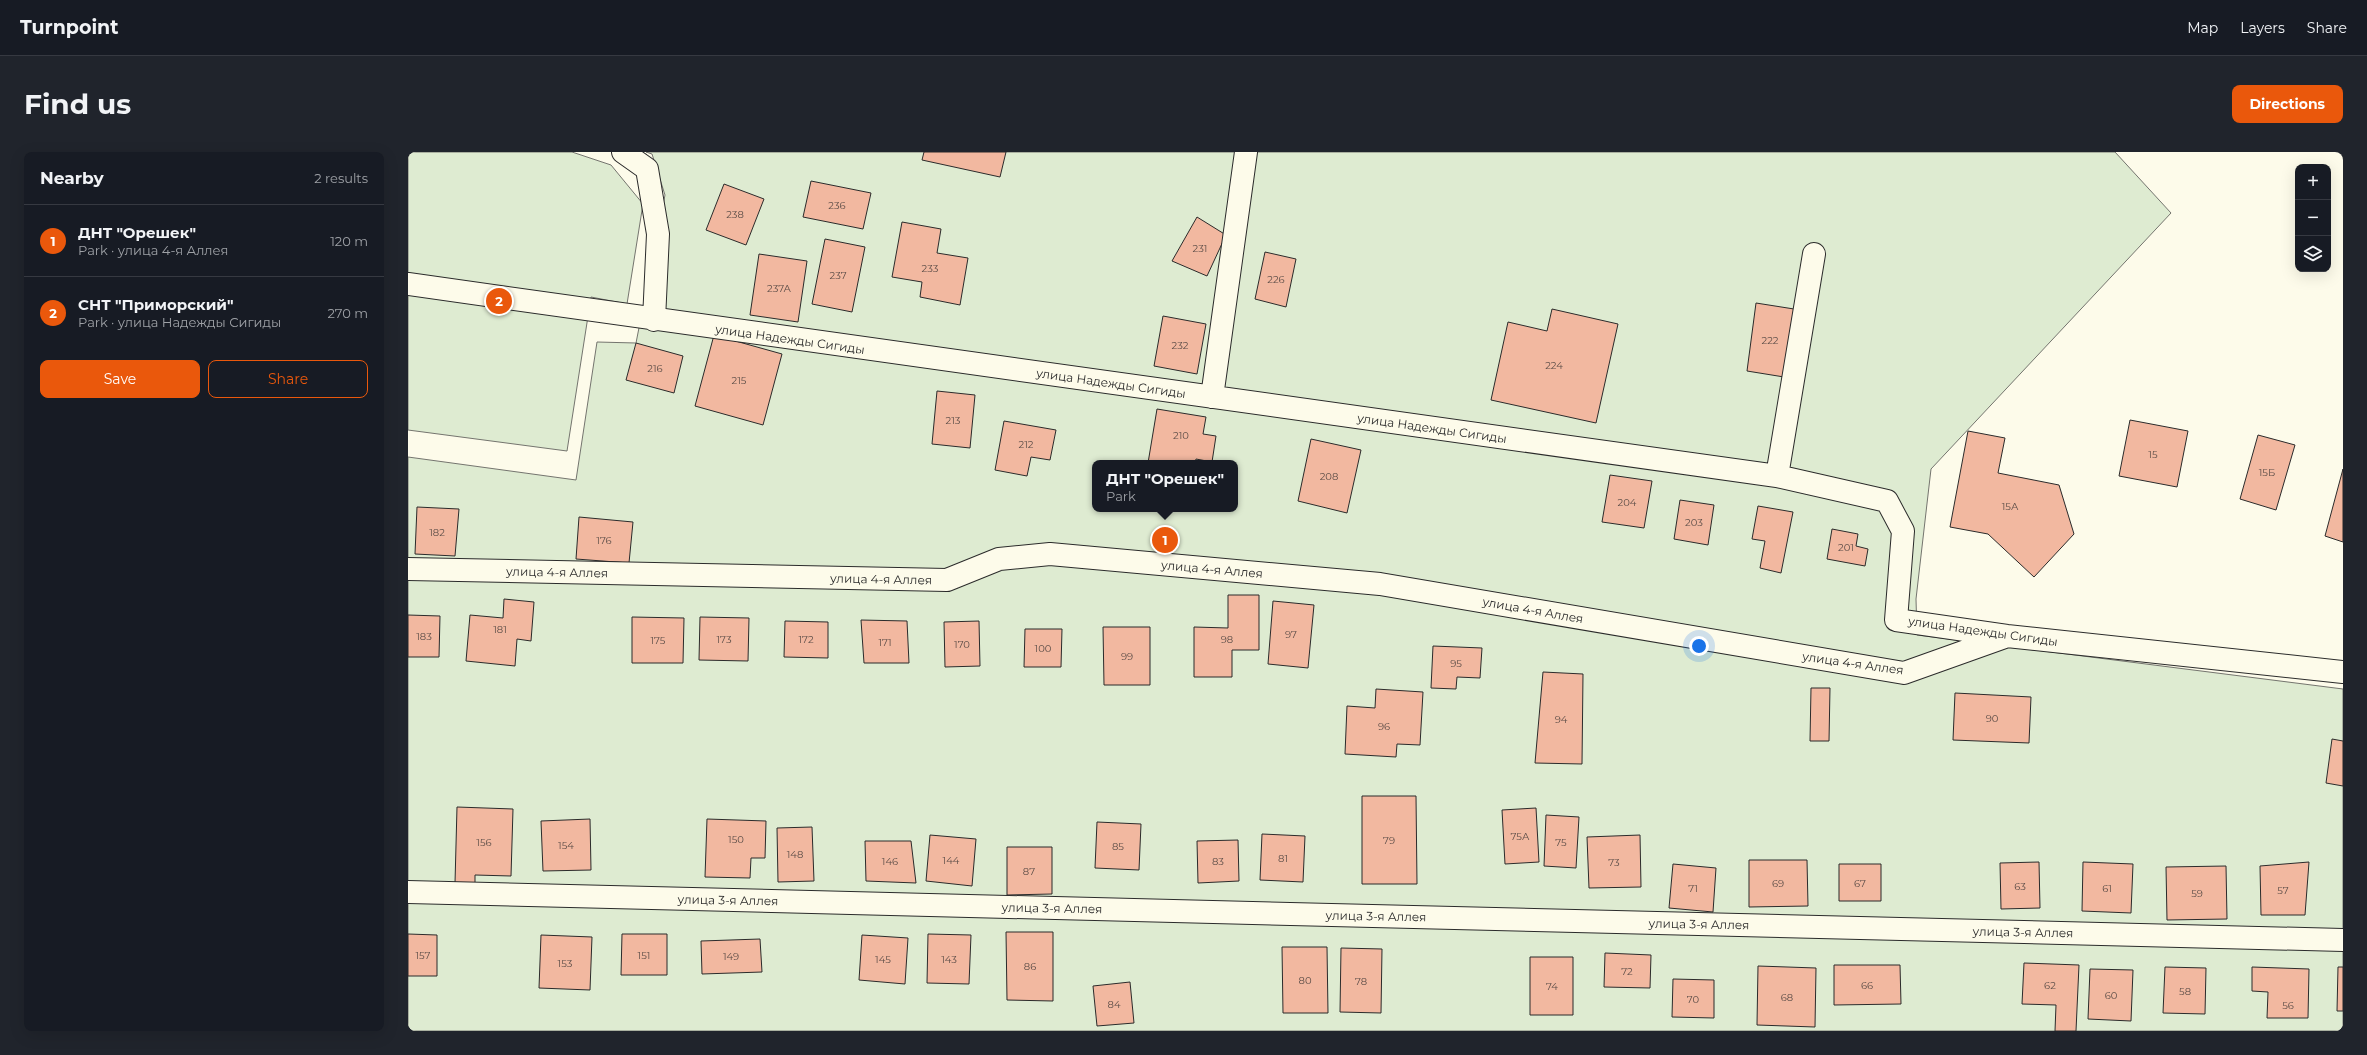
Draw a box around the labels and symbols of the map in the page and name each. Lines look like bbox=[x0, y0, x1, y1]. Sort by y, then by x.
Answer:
house number: 236 bbox=[828, 199, 846, 212]
house number: 238 bbox=[726, 208, 744, 221]
house number: 231 bbox=[1193, 242, 1207, 255]
house number: 233 bbox=[922, 262, 939, 275]
house number: 237 bbox=[829, 269, 847, 282]
house number: 226 bbox=[1267, 273, 1285, 286]
house number: 237А bbox=[767, 282, 791, 295]
pin: 2 bbox=[486, 286, 512, 316]
street label: улица Надежды Сигиды bbox=[713, 321, 866, 357]
house number: 222 bbox=[1761, 334, 1779, 347]
house number: 232 bbox=[1172, 339, 1189, 352]
house number: 224 bbox=[1545, 359, 1563, 372]
house number: 216 bbox=[647, 362, 663, 375]
street label: улица Надежды Сигиды bbox=[1034, 365, 1187, 401]
house number: 215 bbox=[732, 374, 747, 387]
street label: улица Надежды Сигиды bbox=[1355, 410, 1508, 446]
house number: 213 bbox=[946, 414, 961, 427]
house number: 210 bbox=[1173, 429, 1189, 442]
house number: 212 bbox=[1019, 438, 1034, 451]
house number: 15 bbox=[2148, 448, 2158, 461]
house number: 15Б bbox=[2259, 466, 2275, 479]
house number: 208 bbox=[1320, 470, 1338, 483]
house number: 204 bbox=[1618, 496, 1637, 509]
house number: 15А bbox=[2002, 500, 2019, 513]
house number: 203 bbox=[1685, 516, 1703, 529]
pin: 1 bbox=[1152, 525, 1178, 555]
house number: 182 bbox=[429, 526, 445, 539]
house number: 176 bbox=[596, 534, 612, 547]
house number: 201 bbox=[1838, 541, 1854, 554]
street label: улица 4-я Аллея bbox=[1160, 557, 1263, 581]
street label: улица 4-я Аллея bbox=[505, 564, 608, 580]
street label: улица 4-я Аллея bbox=[829, 571, 932, 587]
street label: улица 4-я Аллея bbox=[1480, 594, 1585, 626]
street label: улица Надежды Сигиды bbox=[1906, 613, 2059, 649]
house number: 181 bbox=[493, 623, 507, 636]
house number: 97 bbox=[1285, 628, 1297, 641]
house number: 183 bbox=[416, 630, 432, 643]
house number: 173 bbox=[716, 633, 732, 646]
house number: 172 bbox=[798, 633, 814, 646]
house number: 98 bbox=[1221, 633, 1233, 646]
house number: 175 bbox=[651, 634, 666, 647]
house number: 171 bbox=[878, 636, 892, 649]
your location bbox=[1689, 636, 1709, 656]
house number: 170 bbox=[954, 638, 970, 651]
house number: 100 bbox=[1035, 642, 1052, 655]
street label: улица 4-я Аллея bbox=[1800, 648, 1905, 678]
house number: 99 bbox=[1121, 650, 1133, 663]
house number: 95 bbox=[1450, 657, 1462, 670]
house number: 90 bbox=[1986, 712, 1999, 725]
house number: 94 bbox=[1555, 713, 1568, 726]
house number: 96 bbox=[1378, 720, 1390, 733]
house number: 75А bbox=[1511, 830, 1530, 843]
house number: 150 bbox=[728, 833, 744, 846]
house number: 79 bbox=[1383, 834, 1395, 847]
house number: 156 bbox=[476, 836, 492, 849]
house number: 75 bbox=[1555, 836, 1567, 849]
house number: 154 bbox=[558, 839, 574, 852]
house number: 85 bbox=[1112, 840, 1124, 853]
house number: 148 bbox=[787, 848, 803, 861]
house number: 81 bbox=[1278, 852, 1288, 865]
house number: 144 bbox=[943, 854, 960, 867]
house number: 146 bbox=[882, 855, 898, 868]
house number: 83 bbox=[1212, 855, 1224, 868]
house number: 73 bbox=[1608, 856, 1620, 869]
house number: 87 bbox=[1023, 865, 1035, 878]
house number: 69 bbox=[1772, 877, 1784, 890]
house number: 67 bbox=[1854, 877, 1866, 890]
house number: 63 bbox=[2014, 880, 2026, 893]
house number: 71 bbox=[1688, 882, 1698, 895]
house number: 61 bbox=[2102, 882, 2112, 895]
house number: 57 bbox=[2277, 884, 2289, 897]
house number: 59 bbox=[2191, 887, 2203, 900]
street label: улица 3-я Аллея bbox=[677, 892, 778, 908]
street label: улица 3-я Аллея bbox=[1001, 900, 1102, 916]
street label: улица 3-я Аллея bbox=[1325, 908, 1426, 924]
street label: улица 3-я Аллея bbox=[1648, 916, 1749, 932]
street label: улица 3-я Аллея bbox=[1972, 924, 2073, 940]
house number: 157 bbox=[415, 949, 431, 962]
house number: 151 bbox=[638, 949, 650, 962]
house number: 149 bbox=[723, 950, 739, 963]
house number: 145 bbox=[875, 953, 891, 966]
house number: 143 bbox=[941, 953, 957, 966]
house number: 153 bbox=[558, 957, 573, 970]
house number: 86 bbox=[1024, 960, 1036, 973]
house number: 72 bbox=[1621, 965, 1633, 978]
house number: 80 bbox=[1299, 974, 1312, 987]
house number: 78 bbox=[1355, 975, 1367, 988]
house number: 66 bbox=[1861, 979, 1873, 992]
house number: 62 bbox=[2044, 979, 2056, 992]
house number: 74 bbox=[1546, 980, 1558, 993]
house number: 58 bbox=[2179, 985, 2191, 998]
house number: 60 bbox=[2105, 989, 2118, 1002]
house number: 68 bbox=[1781, 991, 1793, 1004]
house number: 70 bbox=[1687, 993, 1700, 1006]
house number: 84 bbox=[1108, 998, 1121, 1011]
house number: 56 bbox=[2282, 999, 2294, 1012]

